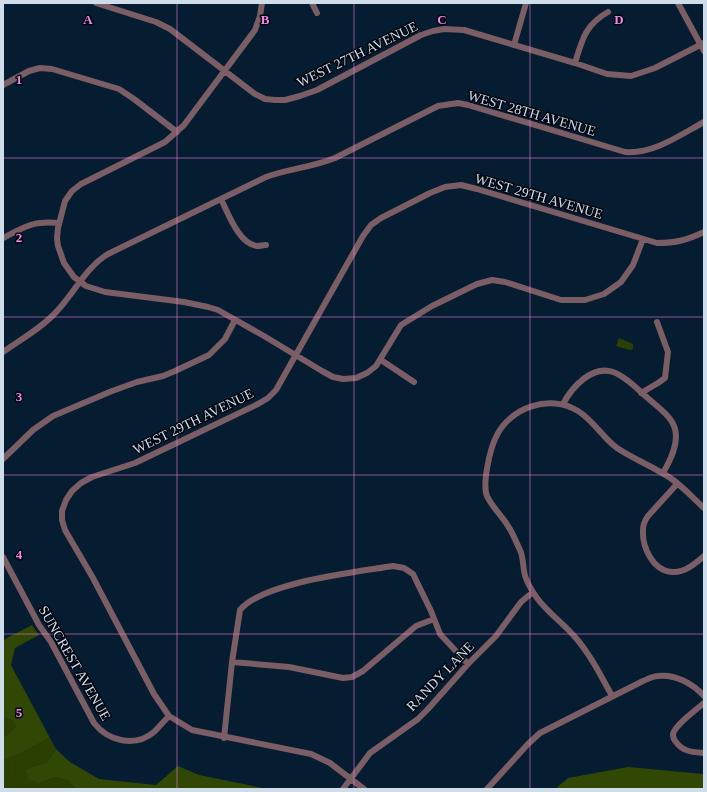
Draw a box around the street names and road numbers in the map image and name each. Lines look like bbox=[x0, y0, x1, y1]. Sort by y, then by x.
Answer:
street label: WEST 27TH AVENUE bbox=[294, 19, 420, 90]
street label: WEST 28TH AVENUE bbox=[466, 88, 598, 139]
street label: WEST 29TH AVENUE bbox=[473, 171, 605, 222]
street label: WEST 29TH AVENUE bbox=[130, 386, 256, 457]
street label: SUNCREST AVENUE bbox=[36, 603, 114, 723]
street label: RANDY LANE bbox=[404, 639, 477, 714]

